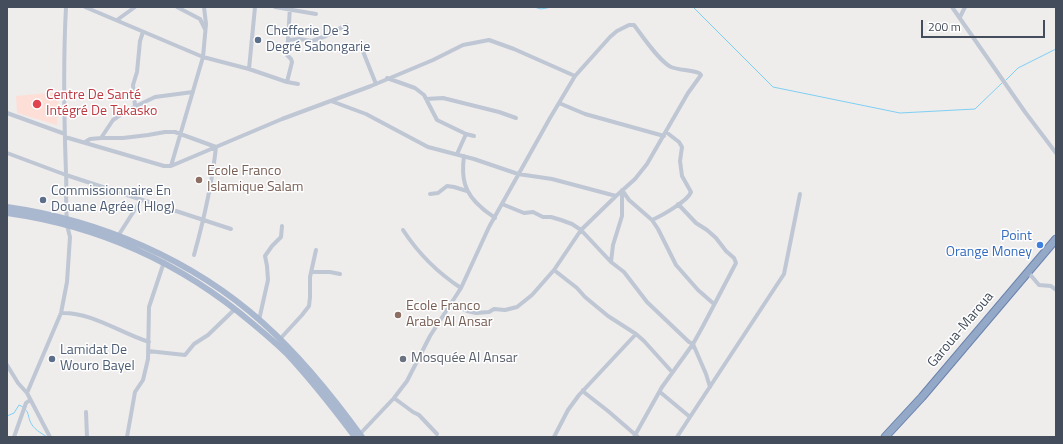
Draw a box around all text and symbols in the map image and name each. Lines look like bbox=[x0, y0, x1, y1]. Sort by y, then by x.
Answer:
scale bar bbox=[923, 12, 1047, 38]
text: 200 m bbox=[928, 17, 961, 36]
place label: Chefferie De 3 Degré Sabongarie bbox=[266, 24, 370, 56]
marker: Chefferie De 3 Degré Sabongarie bbox=[253, 35, 263, 45]
place label: Centre De Santé Intégré De Takasko bbox=[46, 88, 157, 120]
marker: Centre De Santé Intégré De Takasko bbox=[31, 98, 43, 110]
place label: Ecole Franco Islamique Salam bbox=[207, 164, 303, 196]
marker: Ecole Franco Islamique Salam bbox=[194, 175, 204, 185]
place label: Commissionnaire En Douane Agrée ( Hlog) bbox=[51, 184, 175, 216]
marker: Commissionnaire En Douane Agrée ( Hlog) bbox=[38, 195, 48, 205]
place label: Point Orange Money bbox=[946, 229, 1032, 262]
marker: Point Orange Money bbox=[1035, 240, 1045, 250]
street label: Garoua-Maroua bbox=[924, 289, 998, 371]
place label: Ecole Franco Arabe Al Ansar bbox=[406, 299, 493, 332]
marker: Ecole Franco Arabe Al Ansar bbox=[393, 310, 403, 320]
place label: Lamidat De Wouro Bayel bbox=[60, 343, 135, 376]
place label: Mosquée Al Ansar bbox=[411, 351, 517, 367]
marker: Lamidat De Wouro Bayel bbox=[47, 354, 57, 364]
marker: Mosquée Al Ansar bbox=[398, 354, 408, 364]

